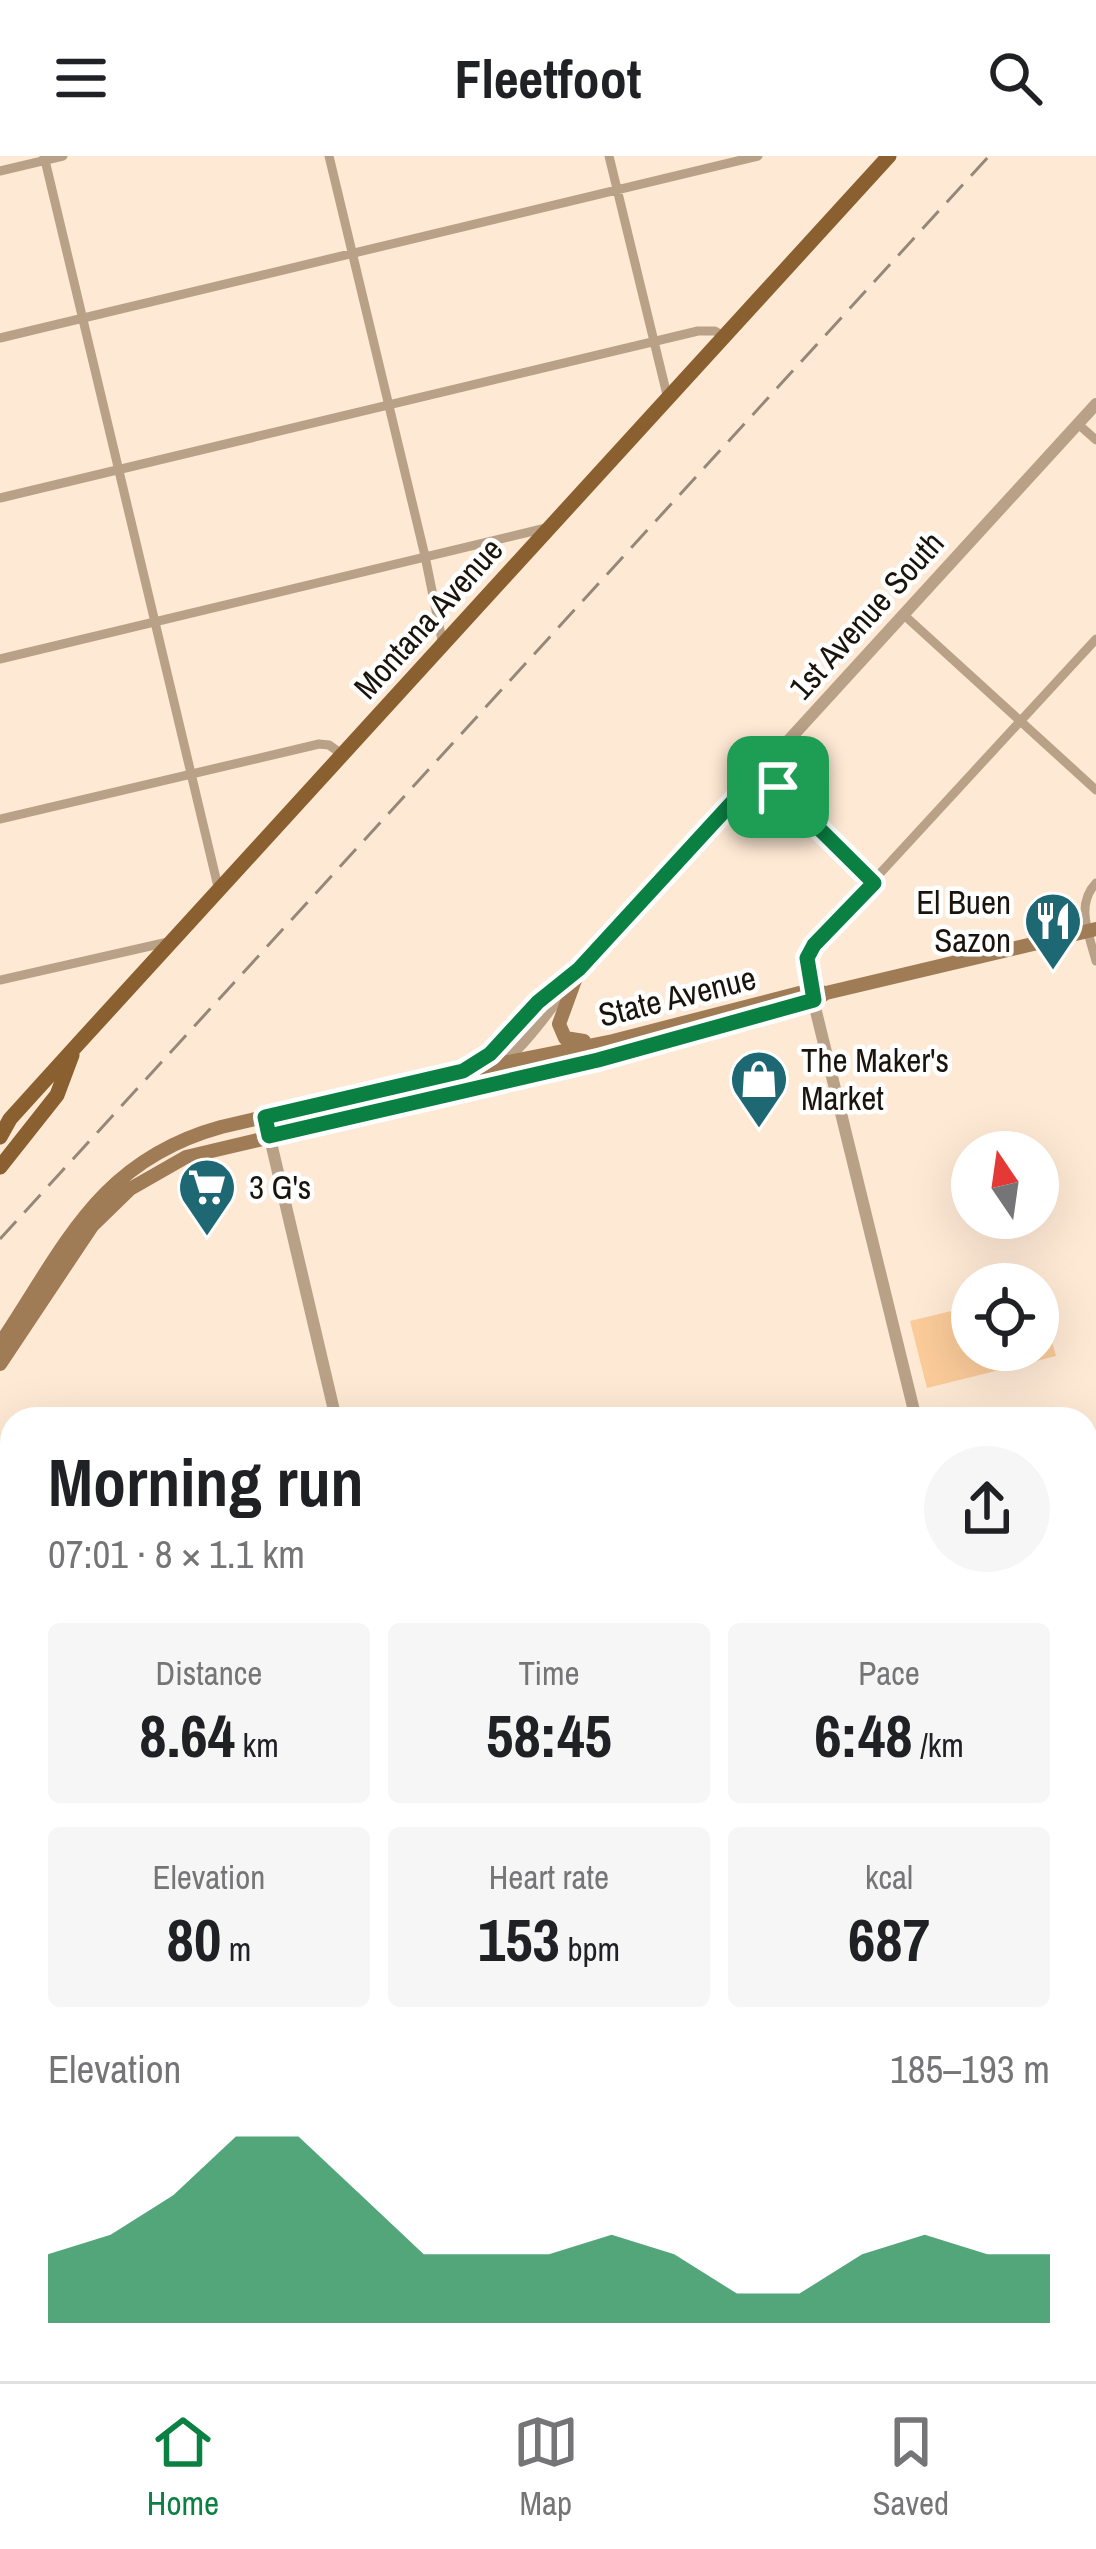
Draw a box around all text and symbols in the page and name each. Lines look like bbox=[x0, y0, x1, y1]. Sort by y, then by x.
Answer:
text: Fleetfoot bbox=[455, 42, 641, 115]
icon: menu bbox=[48, 45, 114, 111]
icon: search bbox=[982, 45, 1048, 111]
street label: 1st Avenue South bbox=[779, 522, 953, 708]
street label: Montana Avenue bbox=[344, 528, 512, 708]
pin bbox=[727, 736, 829, 838]
icon: arrive bbox=[745, 754, 811, 820]
place label: El Buen Sazon bbox=[916, 880, 1011, 962]
restaurant icon: El Buen Sazon bbox=[1022, 890, 1084, 972]
street label: State Avenue bbox=[594, 955, 760, 1037]
place label: The Maker's Market bbox=[801, 1038, 949, 1120]
shop icon: The Maker's Market bbox=[728, 1048, 790, 1130]
north arrow bbox=[951, 1131, 1059, 1239]
map controls bbox=[951, 1131, 1059, 1371]
supermarket icon: 3 G's bbox=[176, 1156, 238, 1238]
place label: 3 G's bbox=[249, 1165, 311, 1209]
button: locate bbox=[951, 1263, 1059, 1371]
text: Morning run bbox=[48, 1438, 364, 1527]
button: share bbox=[924, 1446, 1050, 1572]
text: 07:01 · 8 × 1.1 km bbox=[48, 1528, 305, 1580]
text: Distance bbox=[156, 1651, 262, 1695]
text: Time bbox=[518, 1651, 580, 1695]
text: Pace bbox=[858, 1651, 920, 1695]
text: 8.64 bbox=[139, 1695, 235, 1776]
text: 58:45 bbox=[486, 1695, 612, 1776]
text: 6:48 bbox=[814, 1695, 913, 1776]
text: km bbox=[235, 1723, 279, 1767]
text: /km bbox=[913, 1723, 964, 1767]
text: Elevation bbox=[153, 1855, 265, 1899]
text: Heart rate bbox=[489, 1855, 609, 1899]
text: kcal bbox=[865, 1855, 913, 1899]
text: 80 bbox=[167, 1899, 221, 1980]
text: 153 bbox=[478, 1899, 560, 1980]
text: 687 bbox=[848, 1899, 930, 1980]
text: m bbox=[221, 1927, 251, 1971]
text: bpm bbox=[560, 1927, 620, 1971]
text: Elevation bbox=[48, 2043, 181, 2095]
text: 185–193 m bbox=[890, 2043, 1050, 2095]
tab: Home bbox=[147, 2409, 219, 2525]
tab: Map bbox=[513, 2409, 579, 2525]
tab: Saved bbox=[872, 2409, 949, 2525]

